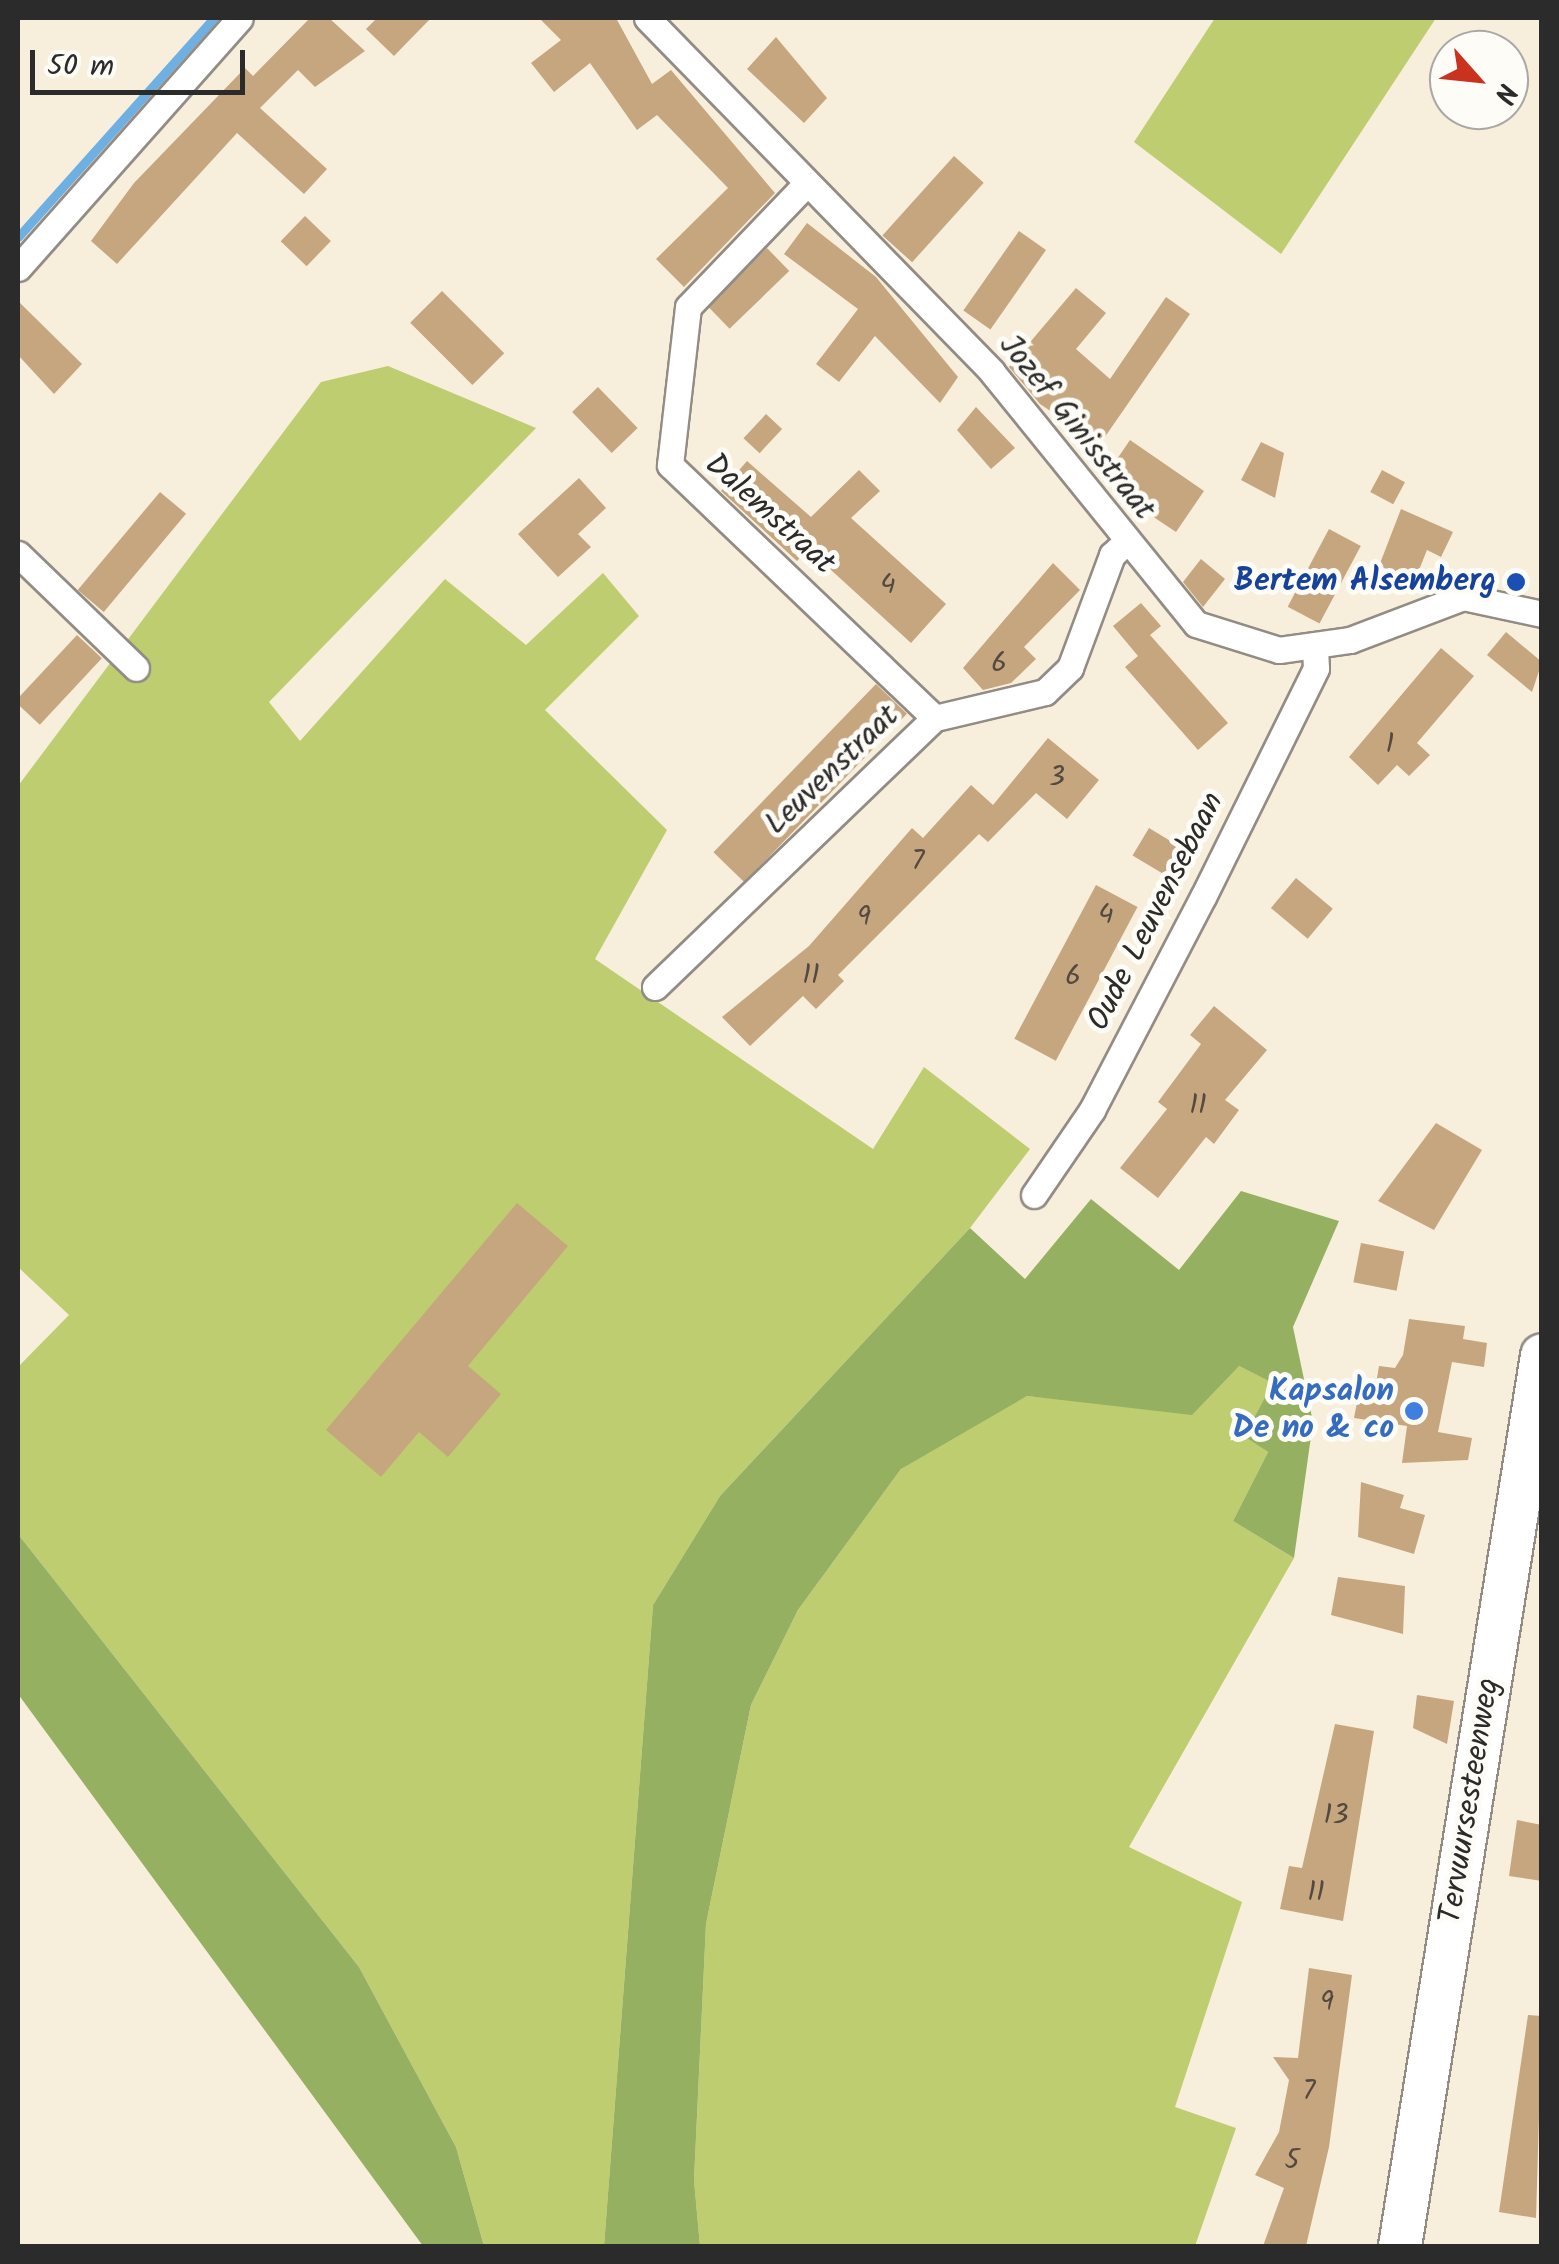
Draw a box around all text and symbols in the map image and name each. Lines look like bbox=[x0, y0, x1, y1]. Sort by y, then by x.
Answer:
scale bar bbox=[35, 30, 250, 92]
north arrow bbox=[1429, 30, 1529, 130]
text: 50 m bbox=[47, 43, 114, 91]
text: N bbox=[1480, 75, 1528, 111]
street label: Jozef Ginisstraat bbox=[990, 328, 1162, 528]
street label: Dalemstraat bbox=[696, 446, 842, 584]
place label: Bertem Alsemberg bbox=[1234, 563, 1496, 601]
house number: 4 bbox=[880, 569, 896, 603]
marker: Bertem Alsemberg bbox=[1505, 571, 1527, 593]
house number: 6 bbox=[991, 647, 1007, 681]
street label: Leuvenstraat bbox=[758, 698, 908, 844]
house number: 1 bbox=[1386, 728, 1394, 762]
house number: 3 bbox=[1049, 761, 1065, 795]
street label: Oude Leuvensebaan bbox=[1080, 786, 1234, 1038]
house number: 7 bbox=[912, 845, 924, 879]
house number: 4 bbox=[1098, 899, 1114, 933]
house number: 9 bbox=[857, 901, 871, 935]
house number: 11 bbox=[802, 959, 820, 993]
house number: 6 bbox=[1065, 960, 1081, 994]
house number: 11 bbox=[1189, 1089, 1207, 1123]
place label: Kapsalon De no & co bbox=[1232, 1374, 1394, 1449]
marker: Kapsalon De no & co bbox=[1403, 1400, 1425, 1422]
street label: Tervuursesteenweg bbox=[1433, 1676, 1509, 1926]
house number: 13 bbox=[1324, 1799, 1348, 1833]
house number: 11 bbox=[1307, 1876, 1325, 1910]
house number: 9 bbox=[1320, 1986, 1334, 2020]
house number: 7 bbox=[1303, 2075, 1315, 2109]
house number: 5 bbox=[1284, 2144, 1300, 2178]

